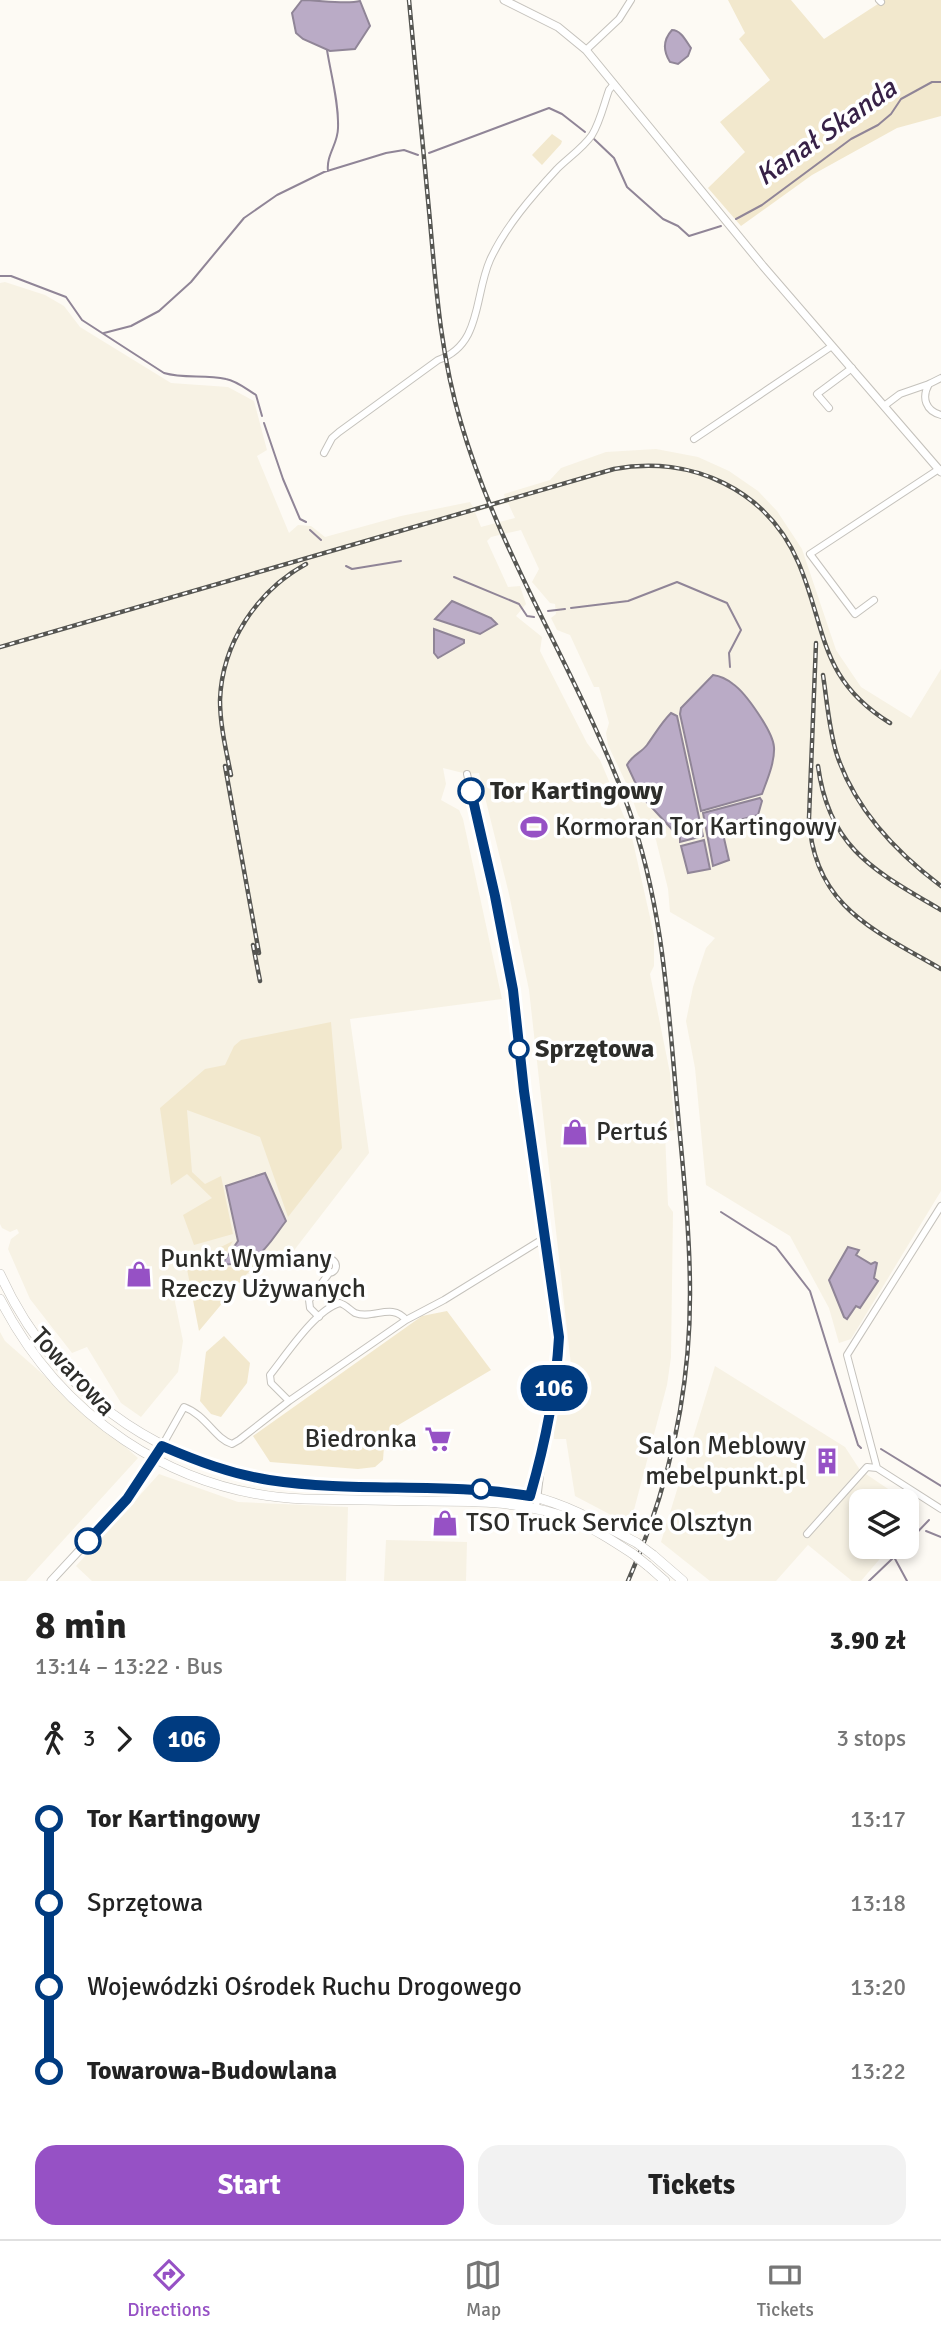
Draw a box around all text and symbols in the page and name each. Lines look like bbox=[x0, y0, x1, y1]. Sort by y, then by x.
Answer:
water label: Kanał Skanda bbox=[749, 71, 904, 193]
place label: Tor Kartingowy bbox=[490, 775, 663, 807]
marker: Tor Kartingowy bbox=[458, 778, 484, 804]
place label: Kormoran Tor Kartingowy bbox=[555, 811, 837, 843]
sports icon: Kormoran Tor Kartingowy bbox=[519, 812, 549, 842]
place label: Sprzętowa bbox=[535, 1033, 654, 1065]
marker: Sprzętowa bbox=[509, 1039, 529, 1059]
place label: Pertuś bbox=[596, 1116, 668, 1148]
shop icon: Pertuś bbox=[560, 1117, 590, 1147]
place label: Punkt Wymiany Rzeczy Używanych bbox=[160, 1243, 366, 1305]
shop icon: Punkt Wymiany Rzeczy Używanych bbox=[124, 1259, 154, 1289]
street label: Towarowa bbox=[24, 1321, 122, 1423]
line badge: 106 bbox=[514, 1365, 594, 1411]
text: 106 bbox=[535, 1373, 573, 1403]
place label: Biedronka bbox=[304, 1423, 417, 1455]
supermarket icon: Biedronka bbox=[423, 1424, 453, 1454]
place label: Salon Meblowy mebelpunkt.pl bbox=[638, 1430, 806, 1492]
building icon: Salon Meblowy mebelpunkt.pl bbox=[812, 1446, 842, 1476]
unlabelled marker bbox=[471, 1479, 491, 1499]
map controls bbox=[849, 1489, 919, 1559]
button: layers bbox=[849, 1489, 919, 1559]
place label: TSO Truck Service Olsztyn bbox=[466, 1507, 753, 1539]
shop icon: TSO Truck Service Olsztyn bbox=[430, 1508, 460, 1538]
unlabelled marker bbox=[75, 1528, 101, 1554]
text: 8 min bbox=[35, 1602, 127, 1649]
text: 3.90 zł bbox=[830, 1625, 906, 1657]
text: 13:14 – 13:22 · Bus bbox=[35, 1652, 223, 1681]
icon: walk bbox=[35, 1720, 73, 1758]
icon: forward bbox=[105, 1720, 143, 1758]
text: 3 bbox=[83, 1724, 95, 1753]
text: 106 bbox=[167, 1724, 206, 1754]
text: 3 stops bbox=[836, 1724, 906, 1753]
text: Tor Kartingowy bbox=[87, 1803, 260, 1835]
text: 13:17 bbox=[850, 1805, 906, 1834]
text: Sprzętowa bbox=[87, 1887, 203, 1919]
text: 13:18 bbox=[850, 1889, 906, 1918]
text: Wojewódzki Ośrodek Ruchu Drogowego bbox=[87, 1971, 522, 2003]
text: 13:20 bbox=[850, 1973, 906, 2002]
text: Towarowa-Budowlana bbox=[87, 2055, 337, 2087]
text: 13:22 bbox=[850, 2057, 906, 2086]
button: Start bbox=[35, 2145, 464, 2225]
button: Tickets bbox=[478, 2145, 906, 2225]
tab: Directions bbox=[127, 2256, 210, 2322]
tab: Map bbox=[464, 2256, 502, 2322]
tab: Tickets bbox=[757, 2256, 814, 2322]

